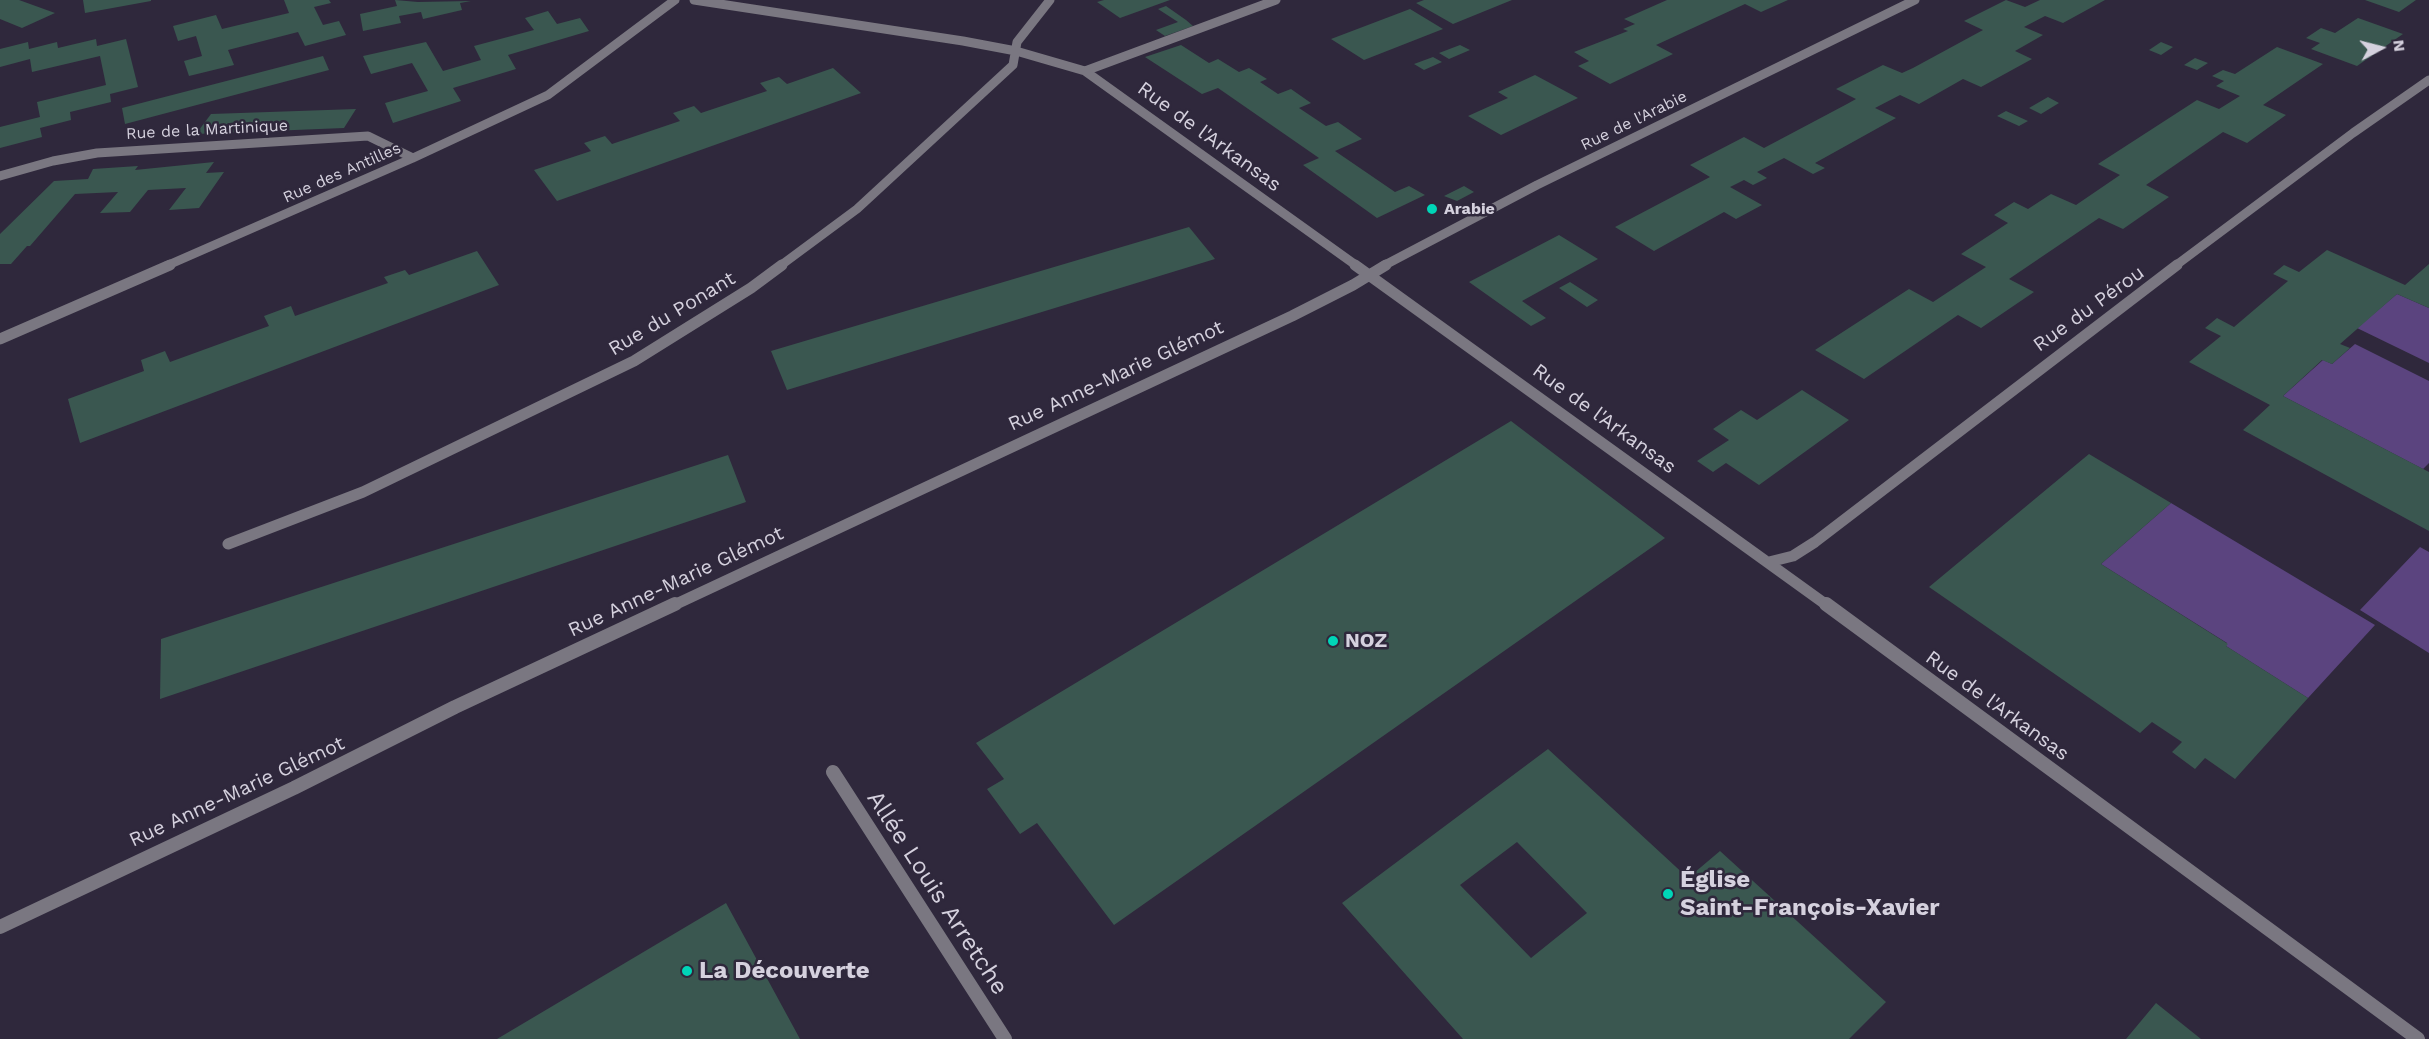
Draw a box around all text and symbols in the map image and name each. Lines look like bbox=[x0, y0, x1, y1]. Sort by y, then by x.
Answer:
north arrow bbox=[2351, 18, 2411, 78]
text: N bbox=[2389, 39, 2410, 53]
street label: Rue de l'Arkansas bbox=[1133, 77, 1285, 197]
street label: Rue de l'Arabie bbox=[1578, 87, 1690, 155]
street label: Rue de la Martinique bbox=[126, 116, 288, 144]
street label: Rue des Antilles bbox=[280, 138, 404, 208]
place label: Arabie bbox=[1444, 199, 1495, 219]
marker: Arabie bbox=[1425, 202, 1439, 216]
street label: Rue du Pérou bbox=[2029, 261, 2149, 357]
street label: Rue du Ponant bbox=[604, 267, 740, 361]
street label: Rue Anne-Marie Glémot bbox=[1004, 315, 1228, 437]
street label: Rue de l'Arkansas bbox=[1528, 359, 1680, 479]
street label: Rue Anne-Marie Glémot bbox=[564, 521, 788, 643]
place label: NOZ bbox=[1345, 629, 1387, 653]
marker: NOZ bbox=[1326, 634, 1340, 648]
street label: Rue de l'Arkansas bbox=[1921, 646, 2073, 766]
street label: Rue Anne-Marie Glémot bbox=[125, 731, 349, 853]
street label: Allée Louis Arretche bbox=[860, 786, 1014, 1000]
place label: Église Saint-François-Xavier bbox=[1680, 866, 1940, 922]
marker: Église Saint-François-Xavier bbox=[1661, 887, 1675, 901]
place label: La Découverte bbox=[699, 957, 870, 985]
marker: La Découverte bbox=[680, 964, 694, 978]

